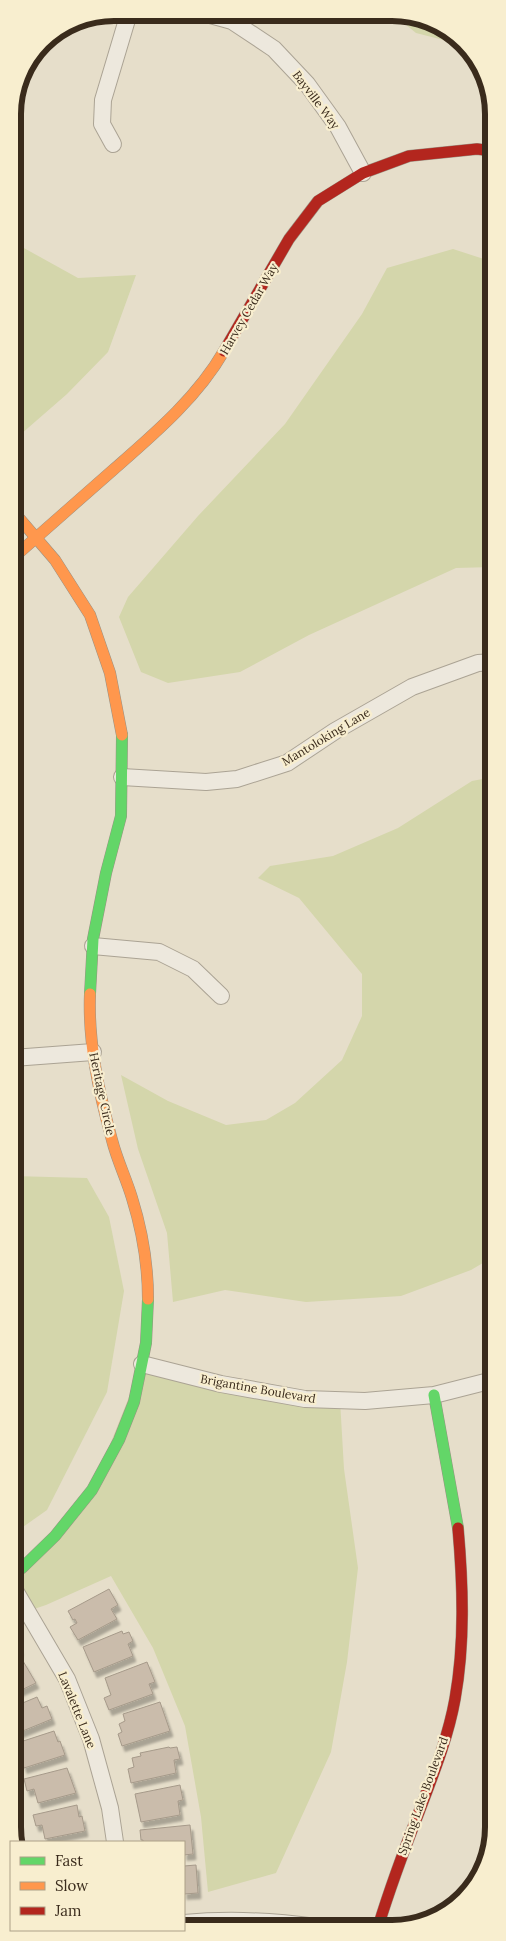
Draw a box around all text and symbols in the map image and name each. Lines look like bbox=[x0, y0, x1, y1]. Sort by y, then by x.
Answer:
street label: Bayville Way bbox=[290, 67, 344, 132]
street label: Harvey Cedar Way bbox=[216, 260, 281, 357]
street label: Mantoloking Lane bbox=[279, 704, 373, 769]
street label: Heritage Circle bbox=[86, 1051, 119, 1137]
street label: Brigantine Boulevard bbox=[199, 1371, 317, 1406]
street label: Lavalette Lane bbox=[55, 1669, 100, 1751]
street label: Spring Lake Boulevard bbox=[394, 1735, 451, 1857]
legend bbox=[10, 1841, 185, 1931]
text: Fast bbox=[55, 1851, 83, 1870]
text: Slow bbox=[55, 1876, 88, 1895]
text: Jam bbox=[54, 1901, 82, 1920]

